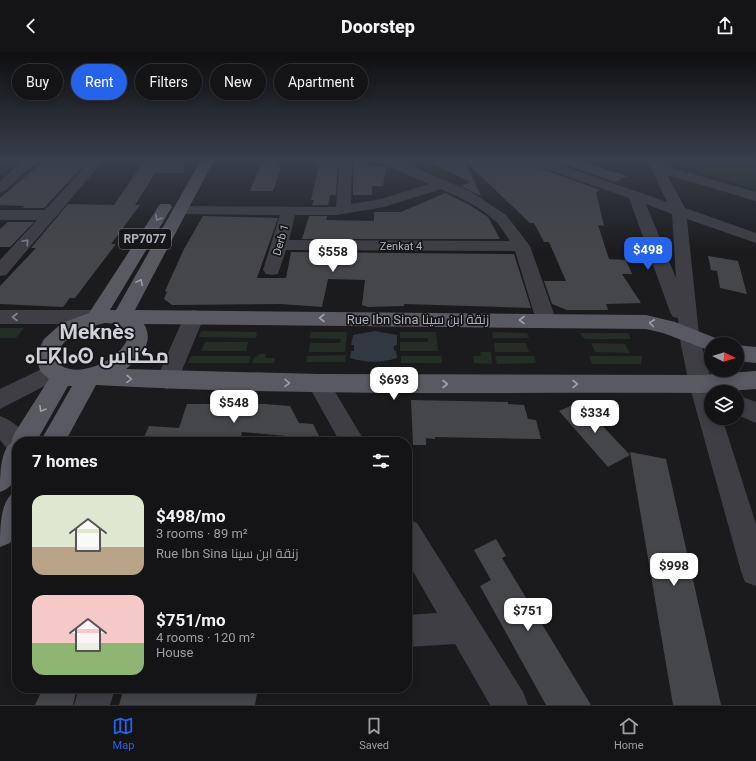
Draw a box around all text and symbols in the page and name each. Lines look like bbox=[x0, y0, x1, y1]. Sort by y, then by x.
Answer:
icon: back bbox=[20, 15, 42, 37]
icon: share bbox=[714, 15, 736, 37]
text: Doorstep bbox=[341, 16, 415, 37]
chip: Buy bbox=[12, 64, 63, 100]
chip: Rent bbox=[71, 64, 127, 100]
chip: Filters bbox=[135, 64, 202, 100]
chip: New bbox=[210, 64, 266, 100]
chip: Apartment bbox=[274, 64, 368, 100]
one-way arrow bbox=[156, 214, 163, 221]
street label: Derb 1 bbox=[270, 223, 292, 257]
road number: RP7077 bbox=[119, 229, 171, 249]
pin: $498 bbox=[624, 237, 672, 271]
one-way arrow bbox=[21, 239, 28, 247]
pin: $558 bbox=[309, 239, 357, 273]
street label: Zenkat 4 bbox=[380, 240, 422, 253]
text: $498 bbox=[633, 242, 663, 257]
text: $558 bbox=[318, 244, 348, 259]
one-way arrow bbox=[136, 279, 143, 287]
street label: Rue Ibn Sina زنقة ابن سينا bbox=[347, 312, 489, 327]
one-way arrow bbox=[12, 313, 18, 321]
one-way arrow bbox=[319, 314, 325, 322]
one-way arrow bbox=[519, 316, 525, 324]
one-way arrow bbox=[649, 319, 655, 328]
district label: Meknès ⴰⵎⴽⵏⴰⵙ مكناس bbox=[25, 320, 169, 368]
north arrow bbox=[704, 337, 744, 377]
map controls bbox=[704, 337, 744, 425]
pin: $693 bbox=[370, 367, 418, 401]
text: $693 bbox=[379, 372, 409, 387]
one-way arrow bbox=[126, 375, 132, 383]
one-way arrow bbox=[284, 379, 290, 387]
one-way arrow bbox=[442, 380, 448, 388]
one-way arrow bbox=[572, 380, 578, 388]
button: layers bbox=[704, 385, 744, 425]
pin: $548 bbox=[210, 390, 258, 424]
text: $548 bbox=[219, 395, 249, 410]
pin: $334 bbox=[571, 400, 619, 434]
one-way arrow bbox=[40, 405, 47, 412]
text: $334 bbox=[580, 405, 610, 420]
icon: filters bbox=[370, 450, 392, 472]
text: 7 homes bbox=[32, 451, 98, 471]
text: $498/mo bbox=[156, 506, 226, 526]
icon: home bbox=[64, 511, 112, 559]
text: 3 rooms · 89 m² bbox=[156, 526, 248, 541]
text: Rue Ibn Sina زنقة ابن سينا bbox=[156, 546, 298, 561]
pin: $998 bbox=[650, 553, 698, 587]
text: $998 bbox=[659, 558, 689, 573]
pin: $751 bbox=[504, 598, 552, 632]
text: $751 bbox=[513, 603, 543, 618]
text: $751/mo bbox=[156, 610, 226, 630]
icon: home bbox=[64, 611, 112, 659]
text: 4 rooms · 120 m² bbox=[156, 630, 255, 645]
text: House bbox=[156, 645, 193, 660]
tab: Map bbox=[112, 715, 134, 752]
tab: Saved bbox=[359, 715, 389, 752]
tab: Home bbox=[614, 715, 644, 752]

